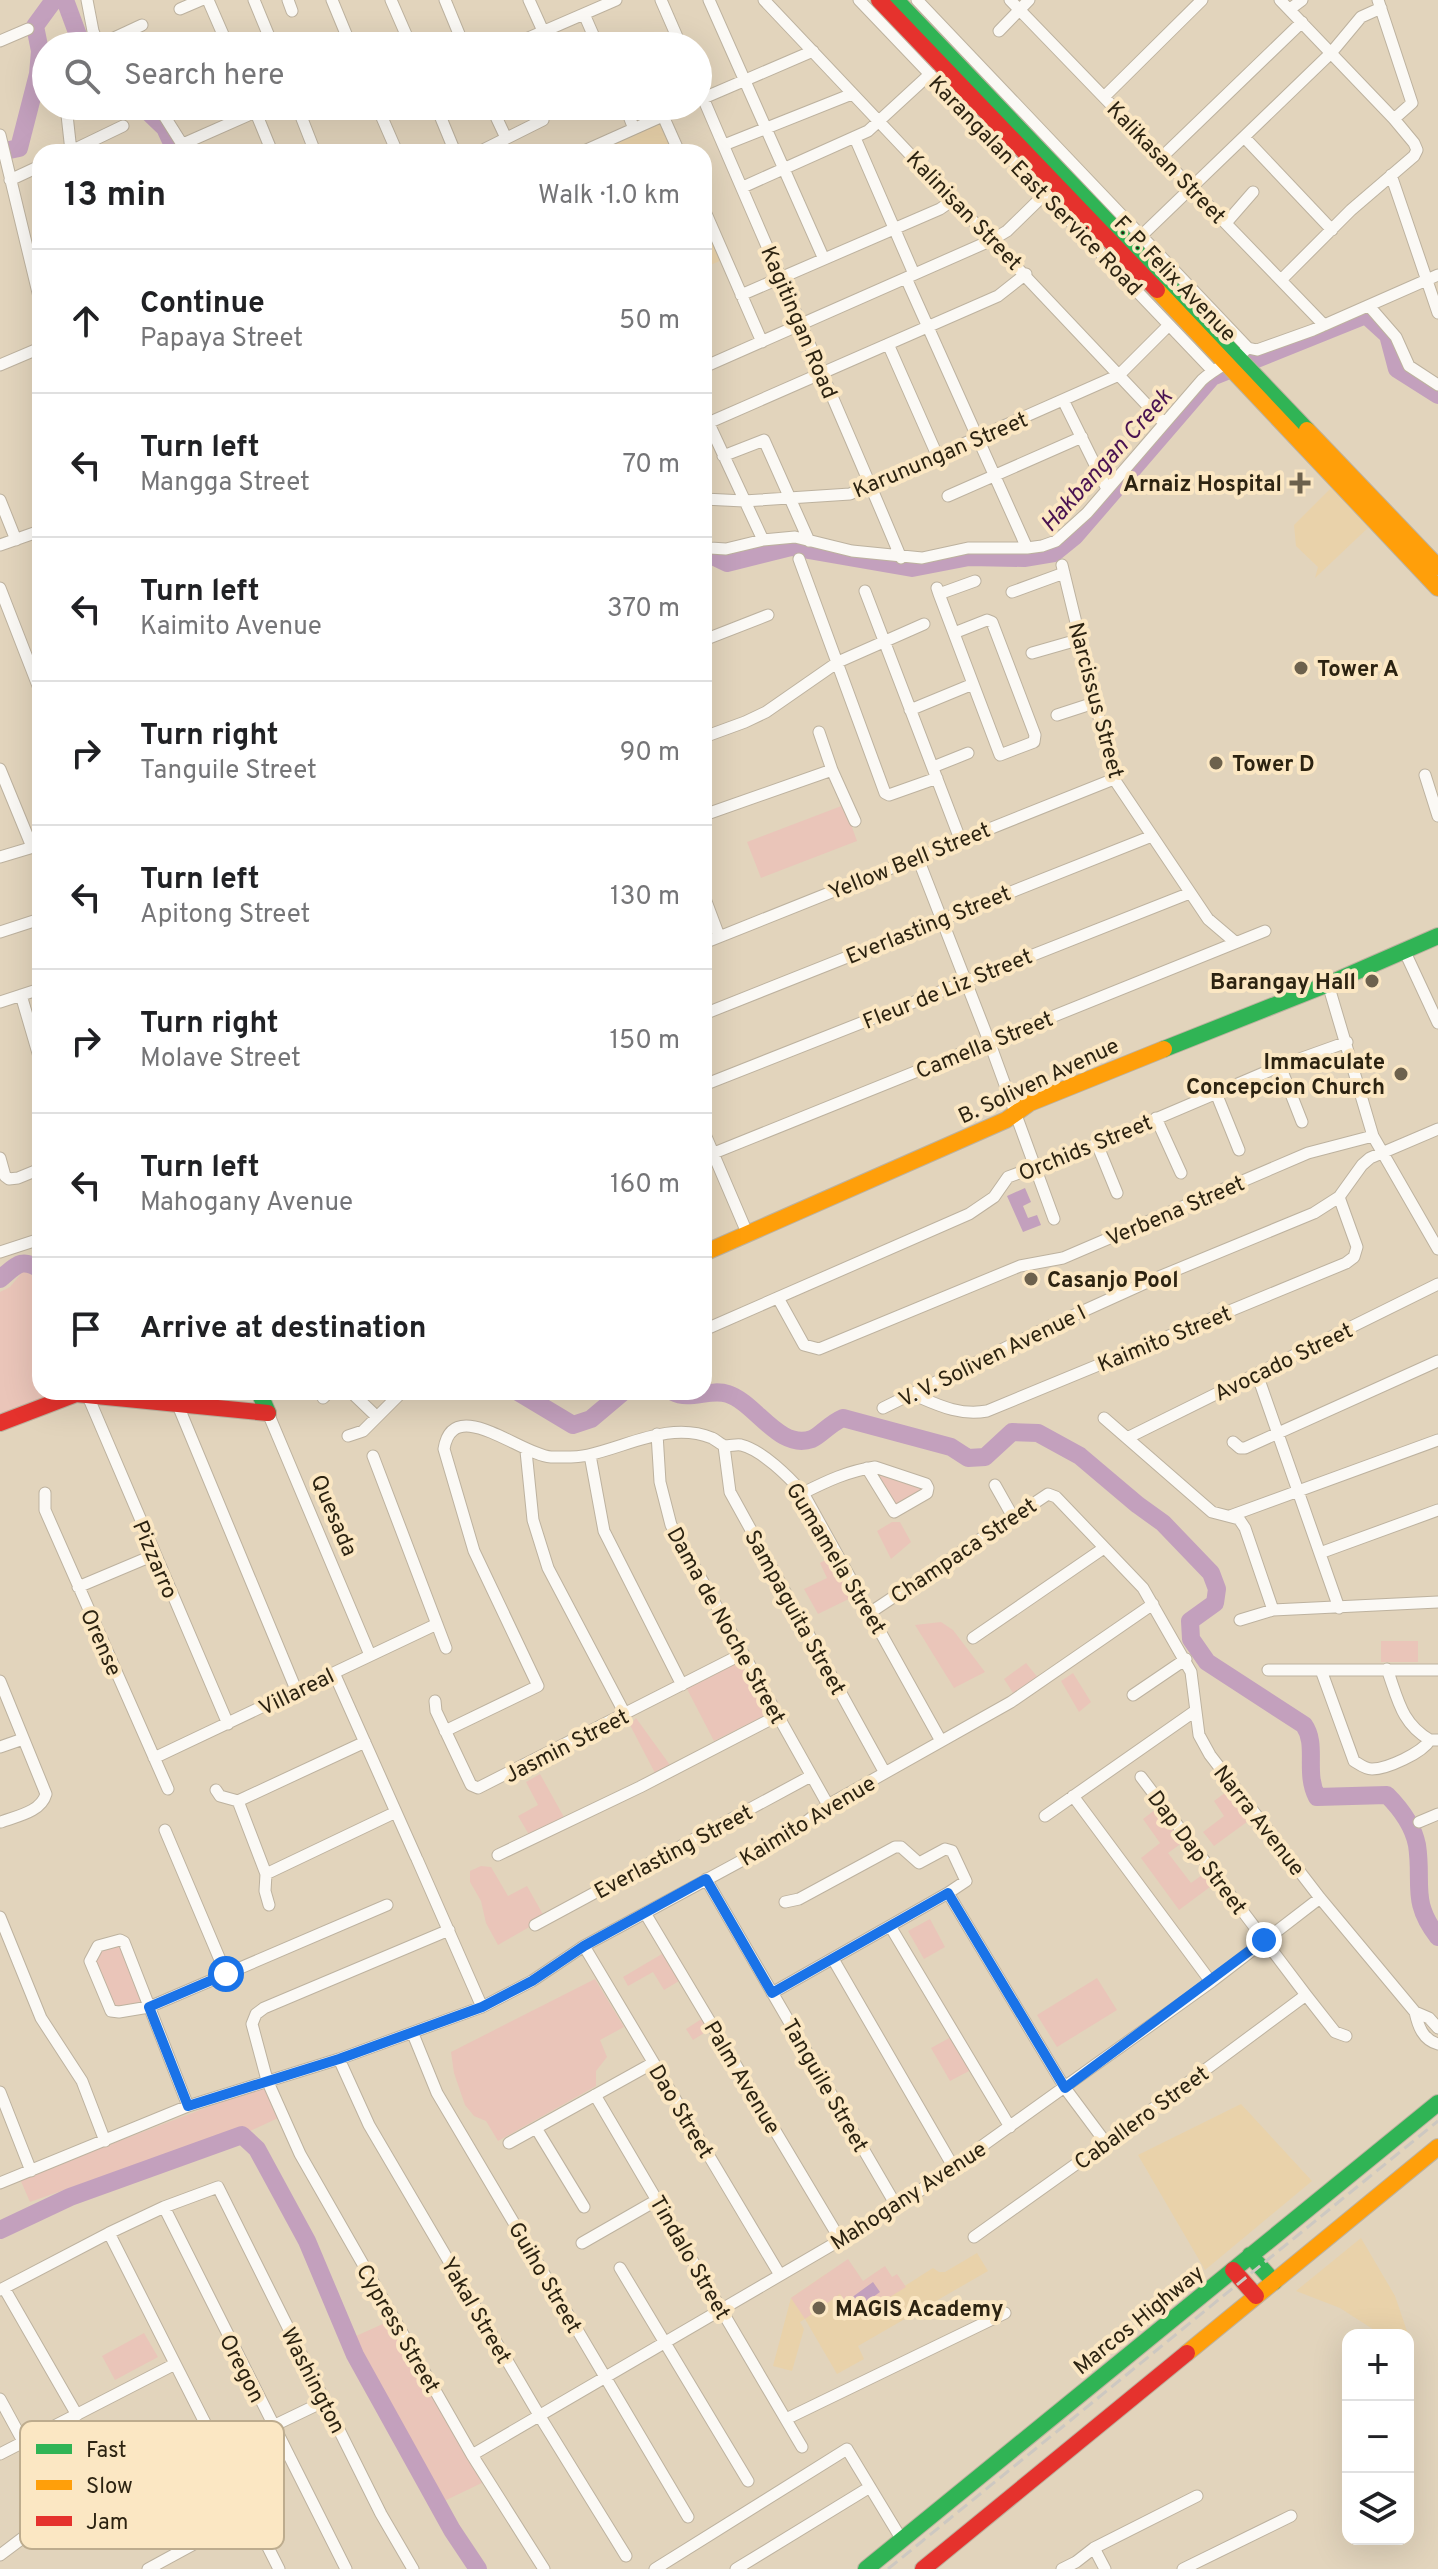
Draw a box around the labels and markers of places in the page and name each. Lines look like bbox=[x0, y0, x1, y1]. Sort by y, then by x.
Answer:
place label: Arnaiz Hospital bbox=[1123, 472, 1282, 499]
marker: Arnaiz Hospital bbox=[1289, 472, 1311, 494]
place label: Tower A bbox=[1317, 657, 1399, 684]
marker: Tower A bbox=[1292, 659, 1310, 677]
place label: Tower D bbox=[1232, 752, 1315, 779]
marker: Tower D bbox=[1207, 754, 1225, 772]
place label: Barangay Hall bbox=[1210, 970, 1356, 997]
marker: Barangay Hall bbox=[1363, 972, 1381, 990]
place label: Immaculate Concepcion Church bbox=[1186, 1050, 1385, 1102]
marker: Immaculate Concepcion Church bbox=[1392, 1065, 1410, 1083]
place label: Casanjo Pool bbox=[1047, 1268, 1179, 1295]
marker: Casanjo Pool bbox=[1022, 1270, 1040, 1288]
place label: MAGIS Academy bbox=[835, 2297, 1003, 2324]
marker: MAGIS Academy bbox=[810, 2299, 828, 2317]

